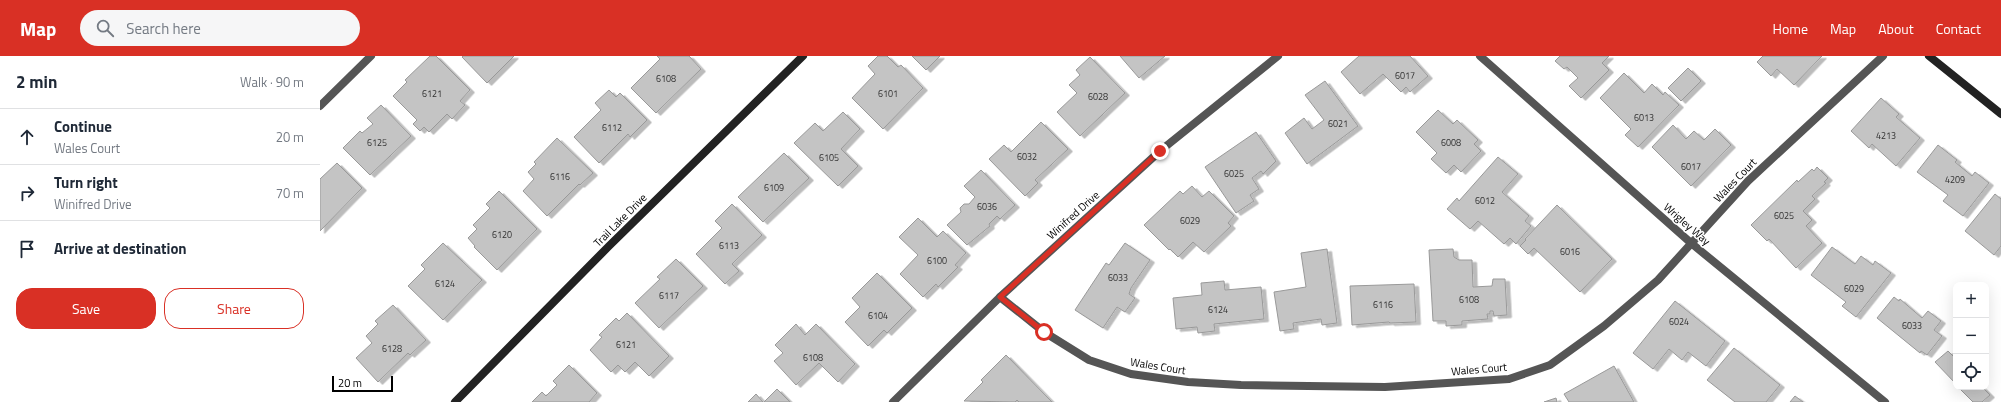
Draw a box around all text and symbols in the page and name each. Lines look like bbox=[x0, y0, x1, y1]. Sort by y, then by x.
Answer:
search box bbox=[80, 10, 360, 46]
text: Map bbox=[20, 14, 56, 43]
icon: search bbox=[94, 17, 116, 39]
text: Search here bbox=[126, 17, 201, 40]
text: Home bbox=[1773, 18, 1808, 39]
text: Map bbox=[1830, 18, 1856, 39]
text: About bbox=[1878, 18, 1914, 39]
text: Contact bbox=[1936, 18, 1981, 39]
text: 2 min bbox=[16, 69, 57, 95]
house number: 6017 bbox=[1395, 69, 1415, 82]
text: Walk · 90 m bbox=[240, 72, 304, 92]
house number: 6108 bbox=[656, 72, 676, 85]
house number: 6121 bbox=[422, 87, 442, 100]
house number: 6101 bbox=[878, 87, 898, 100]
house number: 6028 bbox=[1088, 90, 1108, 103]
house number: 6013 bbox=[1634, 111, 1654, 124]
text: Continue bbox=[54, 115, 112, 138]
house number: 6021 bbox=[1328, 117, 1348, 130]
house number: 6112 bbox=[602, 121, 622, 134]
icon: ahead bbox=[16, 126, 38, 148]
text: 20 m bbox=[276, 127, 304, 147]
house number: 4213 bbox=[1876, 129, 1896, 142]
house number: 6125 bbox=[367, 136, 387, 149]
house number: 6008 bbox=[1441, 136, 1461, 149]
text: Wales Court bbox=[54, 138, 120, 158]
route end bbox=[1151, 142, 1169, 160]
house number: 6032 bbox=[1017, 150, 1037, 163]
house number: 6105 bbox=[819, 151, 839, 164]
street label: Wales Court bbox=[1710, 154, 1760, 206]
house number: 6017 bbox=[1681, 160, 1701, 173]
house number: 6025 bbox=[1224, 167, 1244, 180]
house number: 6116 bbox=[550, 170, 570, 183]
text: Turn right bbox=[54, 171, 118, 194]
house number: 4209 bbox=[1945, 173, 1965, 186]
house number: 6109 bbox=[764, 181, 784, 194]
icon: right bbox=[16, 182, 38, 204]
text: 70 m bbox=[276, 183, 304, 203]
street label: Winifred Drive bbox=[1043, 187, 1103, 243]
street label: Trail Lake Drive bbox=[590, 189, 651, 250]
text: Winifred Drive bbox=[54, 194, 132, 214]
house number: 6012 bbox=[1475, 194, 1495, 207]
street label: Wrigley Way bbox=[1660, 199, 1714, 249]
house number: 6036 bbox=[977, 200, 997, 213]
house number: 6025 bbox=[1774, 209, 1794, 222]
house number: 6029 bbox=[1180, 214, 1200, 227]
house number: 6120 bbox=[492, 228, 512, 241]
text: Arrive at destination bbox=[54, 237, 187, 260]
icon: arrive bbox=[16, 238, 38, 260]
house number: 6113 bbox=[719, 239, 739, 252]
house number: 6016 bbox=[1560, 245, 1580, 258]
house number: 6100 bbox=[927, 254, 947, 267]
house number: 6033 bbox=[1108, 271, 1128, 284]
house number: 6124 bbox=[435, 277, 455, 290]
house number: 6029 bbox=[1844, 282, 1864, 295]
map controls bbox=[1953, 282, 1989, 390]
button: + bbox=[1953, 282, 1989, 318]
button: Save bbox=[16, 288, 156, 329]
button: Share bbox=[164, 288, 304, 329]
house number: 6117 bbox=[659, 289, 679, 302]
house number: 6108 bbox=[1459, 293, 1479, 306]
house number: 6116 bbox=[1373, 298, 1393, 311]
house number: 6124 bbox=[1208, 303, 1228, 316]
house number: 6104 bbox=[868, 309, 888, 322]
house number: 6024 bbox=[1669, 315, 1689, 328]
button: − bbox=[1953, 318, 1989, 354]
house number: 6033 bbox=[1902, 319, 1922, 332]
route start bbox=[1035, 323, 1053, 341]
house number: 6121 bbox=[616, 338, 636, 351]
house number: 6128 bbox=[382, 342, 402, 355]
house number: 6108 bbox=[803, 351, 823, 364]
street label: Wales Court bbox=[1129, 354, 1187, 378]
button: locate bbox=[1953, 354, 1989, 390]
street label: Wales Court bbox=[1450, 359, 1508, 379]
scale bar bbox=[332, 374, 393, 393]
text: 20 m bbox=[338, 375, 362, 391]

